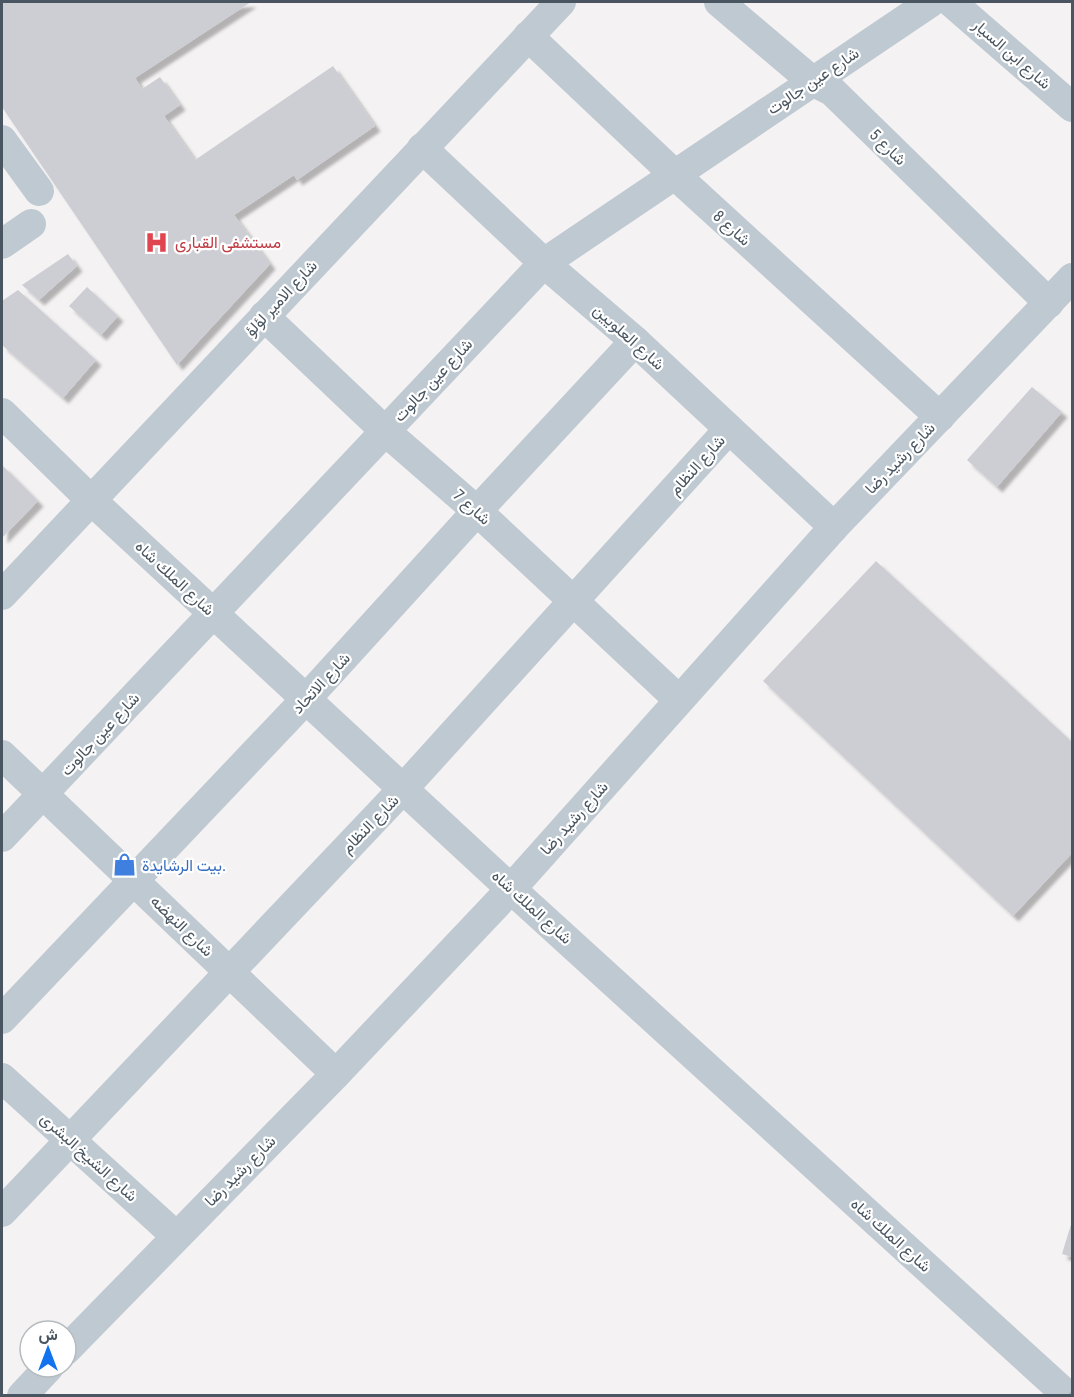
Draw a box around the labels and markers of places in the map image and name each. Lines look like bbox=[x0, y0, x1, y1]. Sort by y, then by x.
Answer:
hospital icon: مستشفى القبارى bbox=[144, 229, 170, 255]
place label: مستشفى القبارى bbox=[175, 233, 281, 253]
shop icon: بيت الرشايدة. bbox=[111, 852, 137, 878]
place label: بيت الرشايدة. bbox=[142, 856, 226, 876]

